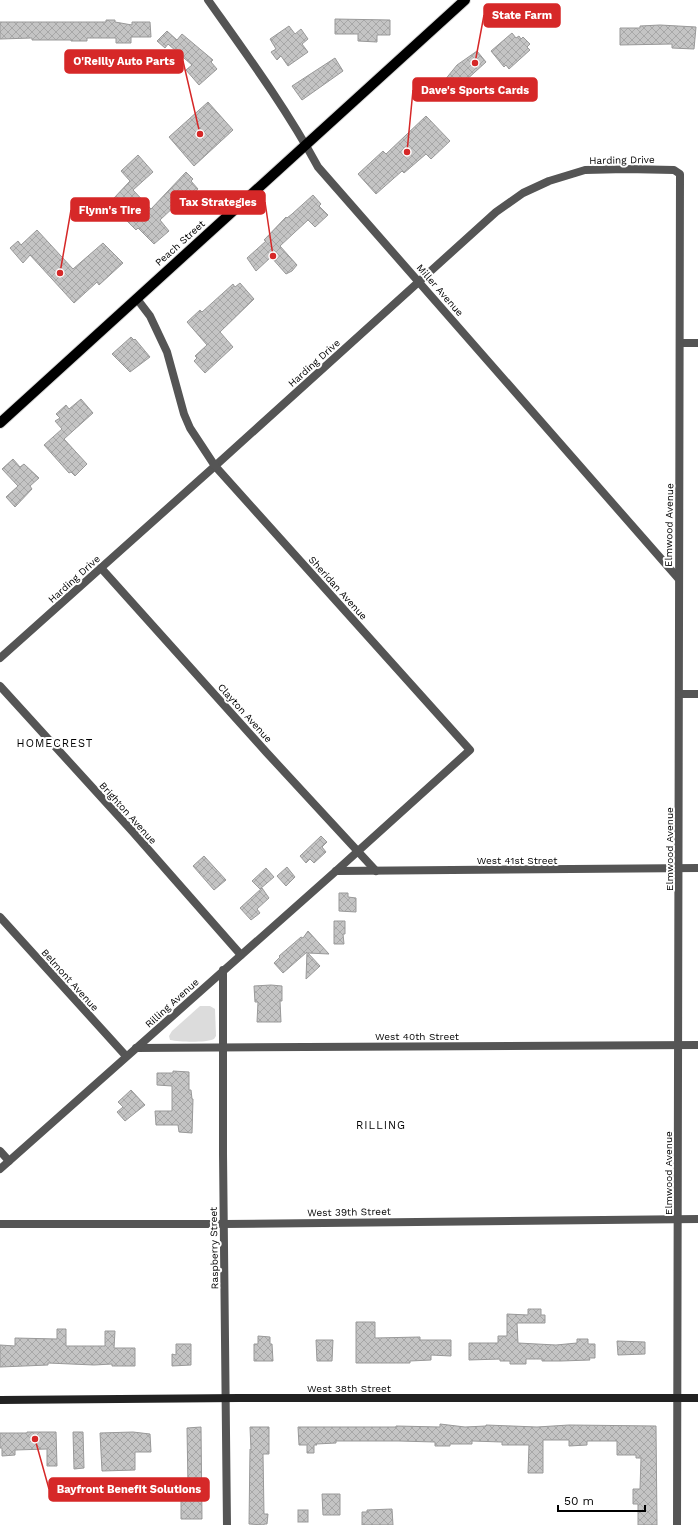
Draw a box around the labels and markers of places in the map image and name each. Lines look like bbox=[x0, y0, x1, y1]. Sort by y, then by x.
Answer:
callout: State Farm bbox=[484, 4, 560, 27]
callout: O'Reilly Auto Parts bbox=[65, 50, 183, 73]
callout: Dave's Sports Cards bbox=[413, 78, 537, 101]
callout: Tax Strategies bbox=[171, 191, 265, 214]
callout: Flynn's Tire bbox=[71, 198, 149, 221]
callout: Bayfront Benefit Solutions bbox=[49, 1478, 209, 1501]

